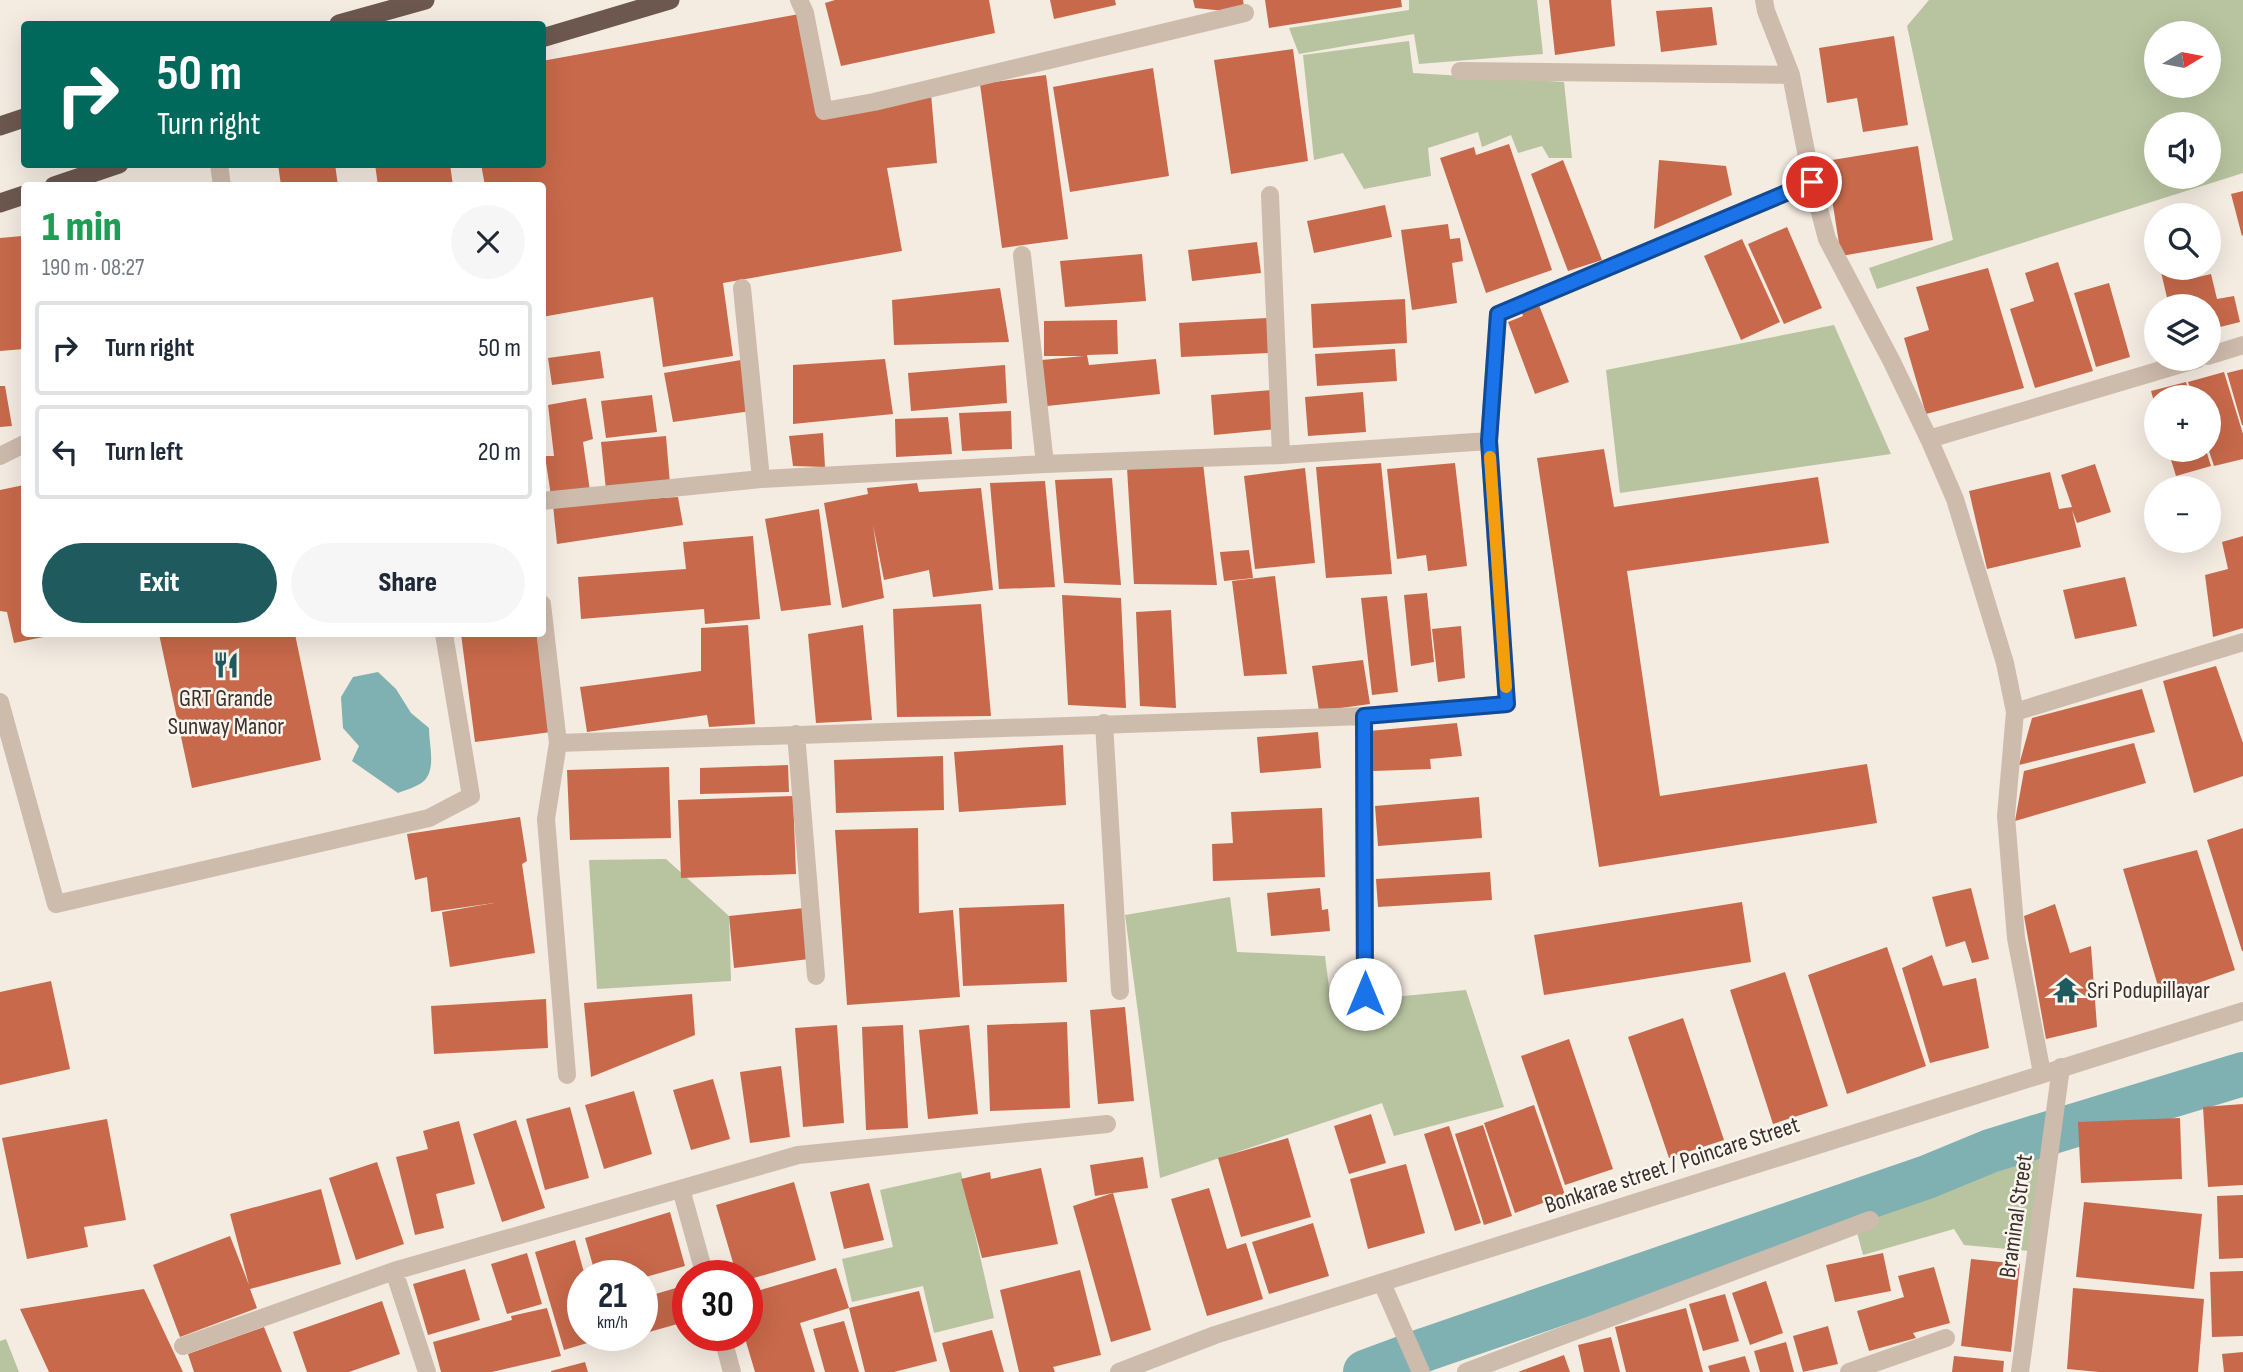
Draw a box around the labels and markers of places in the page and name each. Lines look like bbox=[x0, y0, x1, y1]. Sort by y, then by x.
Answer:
pin bbox=[1782, 152, 1842, 212]
restaurant icon: GRT Grande Sunway Manor bbox=[211, 650, 241, 680]
place label: GRT Grande Sunway Manor bbox=[168, 684, 284, 741]
temple icon: Sri Podupillayar bbox=[2051, 975, 2081, 1005]
place label: Sri Podupillayar bbox=[2087, 976, 2210, 1005]

